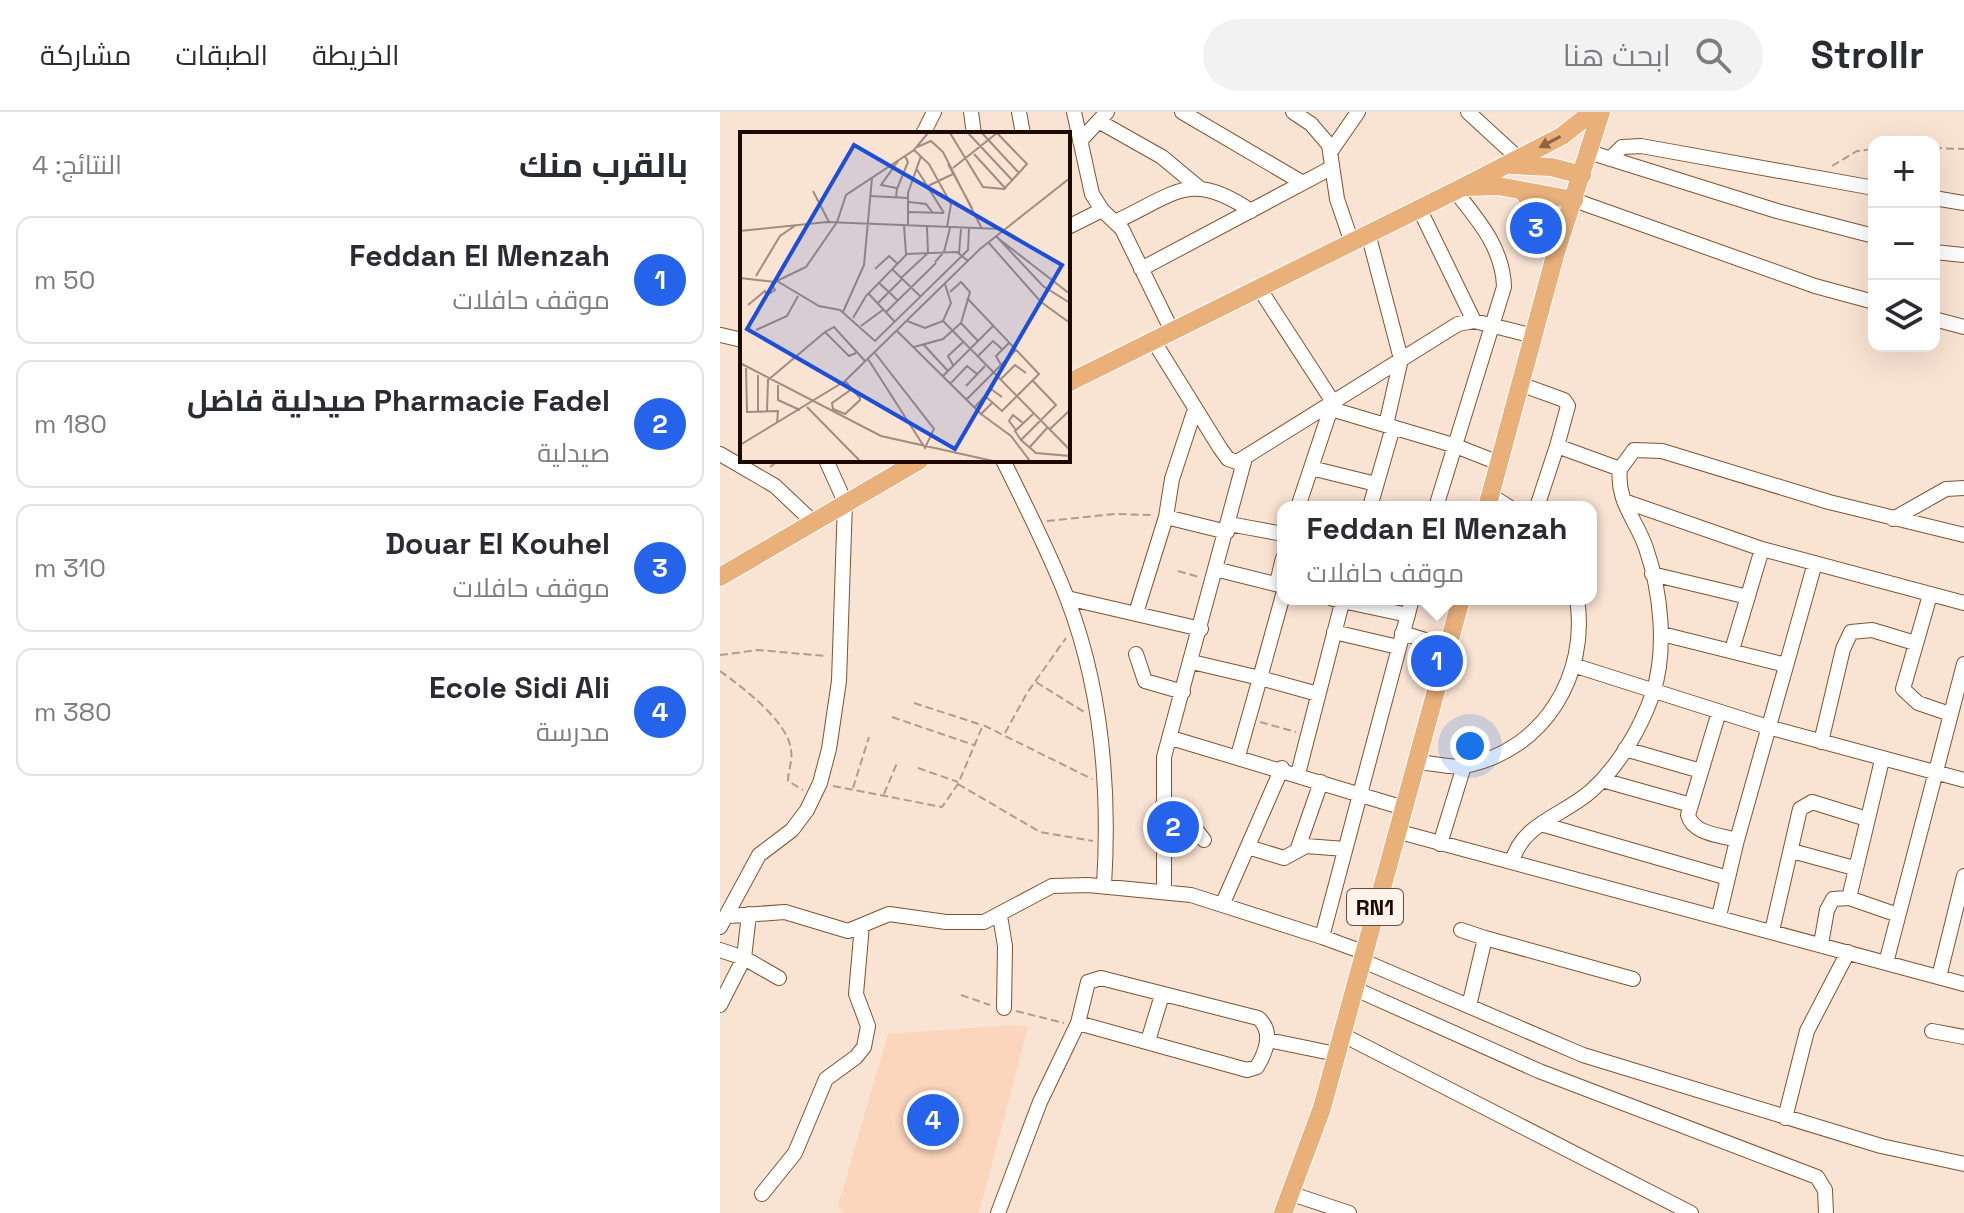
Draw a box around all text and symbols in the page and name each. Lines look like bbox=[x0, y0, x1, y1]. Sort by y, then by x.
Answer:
search box bbox=[1203, 19, 1763, 91]
text: Strollr bbox=[1811, 31, 1924, 79]
icon: search bbox=[1691, 33, 1735, 77]
text: ابحث هنا bbox=[1563, 36, 1671, 75]
text: مشاركة bbox=[40, 37, 131, 73]
text: الطبقات bbox=[175, 37, 268, 73]
text: الخريطة bbox=[312, 37, 399, 73]
inset map bbox=[740, 132, 1070, 462]
one-way arrow bbox=[1539, 135, 1562, 149]
map controls bbox=[1868, 136, 1940, 352]
button: + bbox=[1868, 136, 1940, 208]
text: بالقرب منك bbox=[519, 144, 688, 187]
text: النتائج: 4 bbox=[32, 148, 122, 182]
pin: 3 bbox=[1510, 198, 1562, 258]
button: − bbox=[1868, 208, 1940, 280]
text: Feddan El Menzah bbox=[349, 236, 610, 275]
text: 50 m bbox=[34, 263, 95, 297]
text: 1 bbox=[654, 263, 666, 297]
button: layers bbox=[1868, 280, 1940, 352]
text: موقف حافلات bbox=[453, 283, 610, 317]
text: Pharmacie Fadel صيدلية فاضل bbox=[187, 381, 610, 420]
text: 180 m bbox=[34, 407, 107, 441]
text: 2 bbox=[652, 407, 668, 441]
text: صيدلية bbox=[537, 436, 610, 470]
popup bbox=[1277, 501, 1597, 605]
text: Feddan El Menzah bbox=[1307, 509, 1567, 548]
text: Douar El Kouhel bbox=[385, 524, 610, 563]
text: 310 m bbox=[34, 551, 106, 585]
text: 3 bbox=[652, 551, 668, 585]
text: موقف حافلات bbox=[1307, 556, 1464, 590]
text: موقف حافلات bbox=[453, 571, 610, 605]
pin: 1 bbox=[1411, 631, 1463, 691]
text: Ecole Sidi Ali bbox=[429, 668, 610, 707]
text: 380 m bbox=[34, 695, 112, 729]
text: 4 bbox=[652, 695, 668, 729]
text: مدرسة bbox=[536, 715, 610, 749]
your location bbox=[1450, 726, 1490, 766]
pin: 2 bbox=[1147, 797, 1199, 857]
road number: RN1 bbox=[1347, 889, 1403, 925]
pin: 4 bbox=[907, 1090, 959, 1150]

